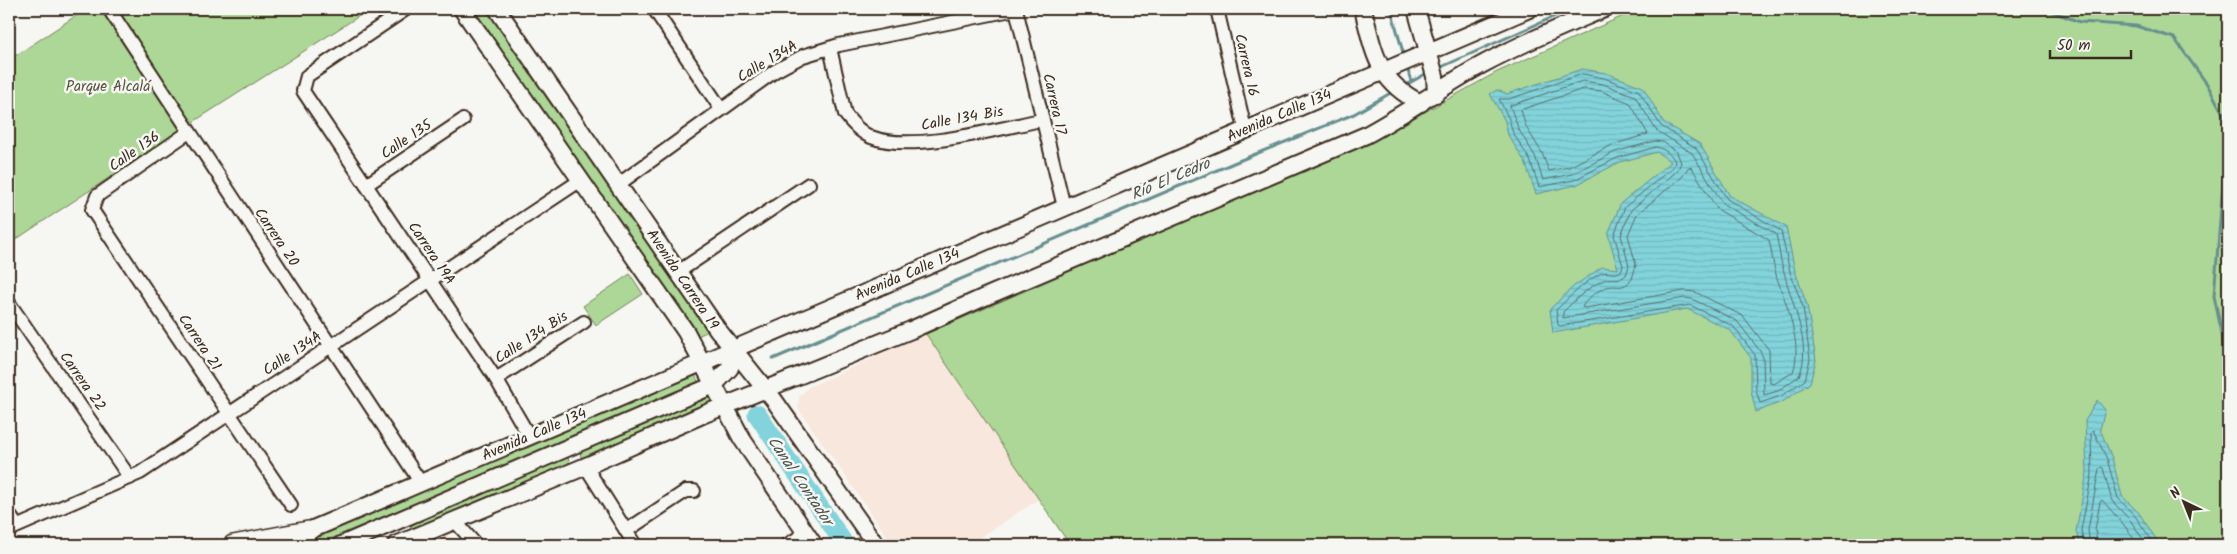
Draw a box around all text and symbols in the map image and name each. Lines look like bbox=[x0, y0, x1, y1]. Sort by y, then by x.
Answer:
scale bar bbox=[2050, 28, 2131, 60]
street label: Carrera 16 bbox=[1227, 31, 1265, 99]
street label: Calle 134A bbox=[733, 34, 802, 89]
text: 50 m bbox=[2057, 34, 2091, 58]
street label: Carrera 17 bbox=[1035, 71, 1073, 138]
park label: Parque Alcalá bbox=[66, 75, 152, 99]
street label: Avenida Calle 134 bbox=[1223, 83, 1336, 149]
street label: Calle 134 Bis bbox=[919, 100, 1006, 138]
street label: Calle 135 bbox=[376, 113, 438, 166]
street label: Calle 136 bbox=[104, 125, 165, 178]
water label: Río El Cedro bbox=[1127, 151, 1216, 207]
street label: Carrera 20 bbox=[248, 203, 305, 272]
street label: Carrera 19A bbox=[401, 217, 461, 290]
street label: Avenida Carrera 19 bbox=[639, 224, 725, 335]
street label: Avenida Calle 134 bbox=[851, 242, 964, 308]
street label: Calle 134 Bis bbox=[490, 305, 573, 371]
street label: Carrera 21 bbox=[171, 309, 227, 376]
street label: Calle 134A bbox=[258, 325, 327, 382]
street label: Carrera 22 bbox=[53, 347, 112, 416]
street label: Avenida Calle 134 bbox=[478, 402, 591, 468]
water label: Canal Contador bbox=[761, 431, 841, 534]
north arrow bbox=[2160, 476, 2210, 526]
text: N bbox=[2165, 482, 2187, 504]

